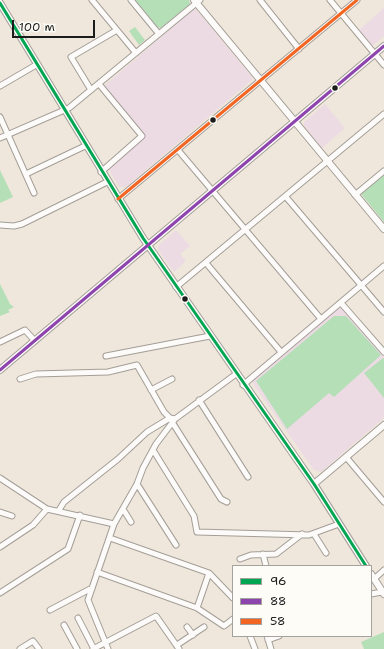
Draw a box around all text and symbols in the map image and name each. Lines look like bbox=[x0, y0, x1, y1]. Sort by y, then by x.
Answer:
scale bar bbox=[14, 12, 97, 38]
text: 100 m bbox=[19, 19, 55, 35]
unlabelled marker bbox=[330, 83, 340, 93]
unlabelled marker bbox=[208, 115, 218, 125]
unlabelled marker bbox=[180, 294, 190, 304]
legend bbox=[232, 565, 372, 637]
text: 96 bbox=[270, 573, 287, 589]
text: 88 bbox=[270, 593, 287, 609]
text: 58 bbox=[270, 613, 285, 629]

